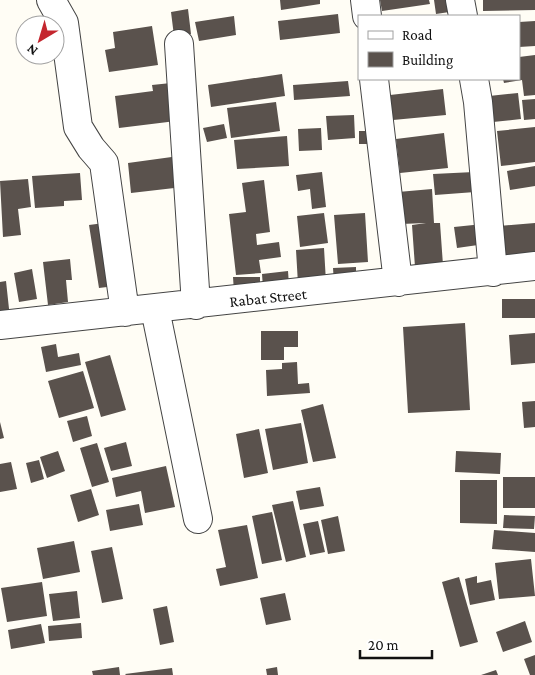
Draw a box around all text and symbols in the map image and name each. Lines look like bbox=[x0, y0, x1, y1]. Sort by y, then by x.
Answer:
north arrow bbox=[15, 15, 65, 65]
legend bbox=[358, 15, 520, 80]
text: Road bbox=[402, 27, 433, 43]
text: N bbox=[23, 41, 41, 59]
text: Building bbox=[402, 52, 453, 69]
street label: Rabat Street bbox=[229, 285, 308, 310]
scale bar bbox=[360, 628, 432, 660]
text: 20 m bbox=[368, 637, 399, 653]

